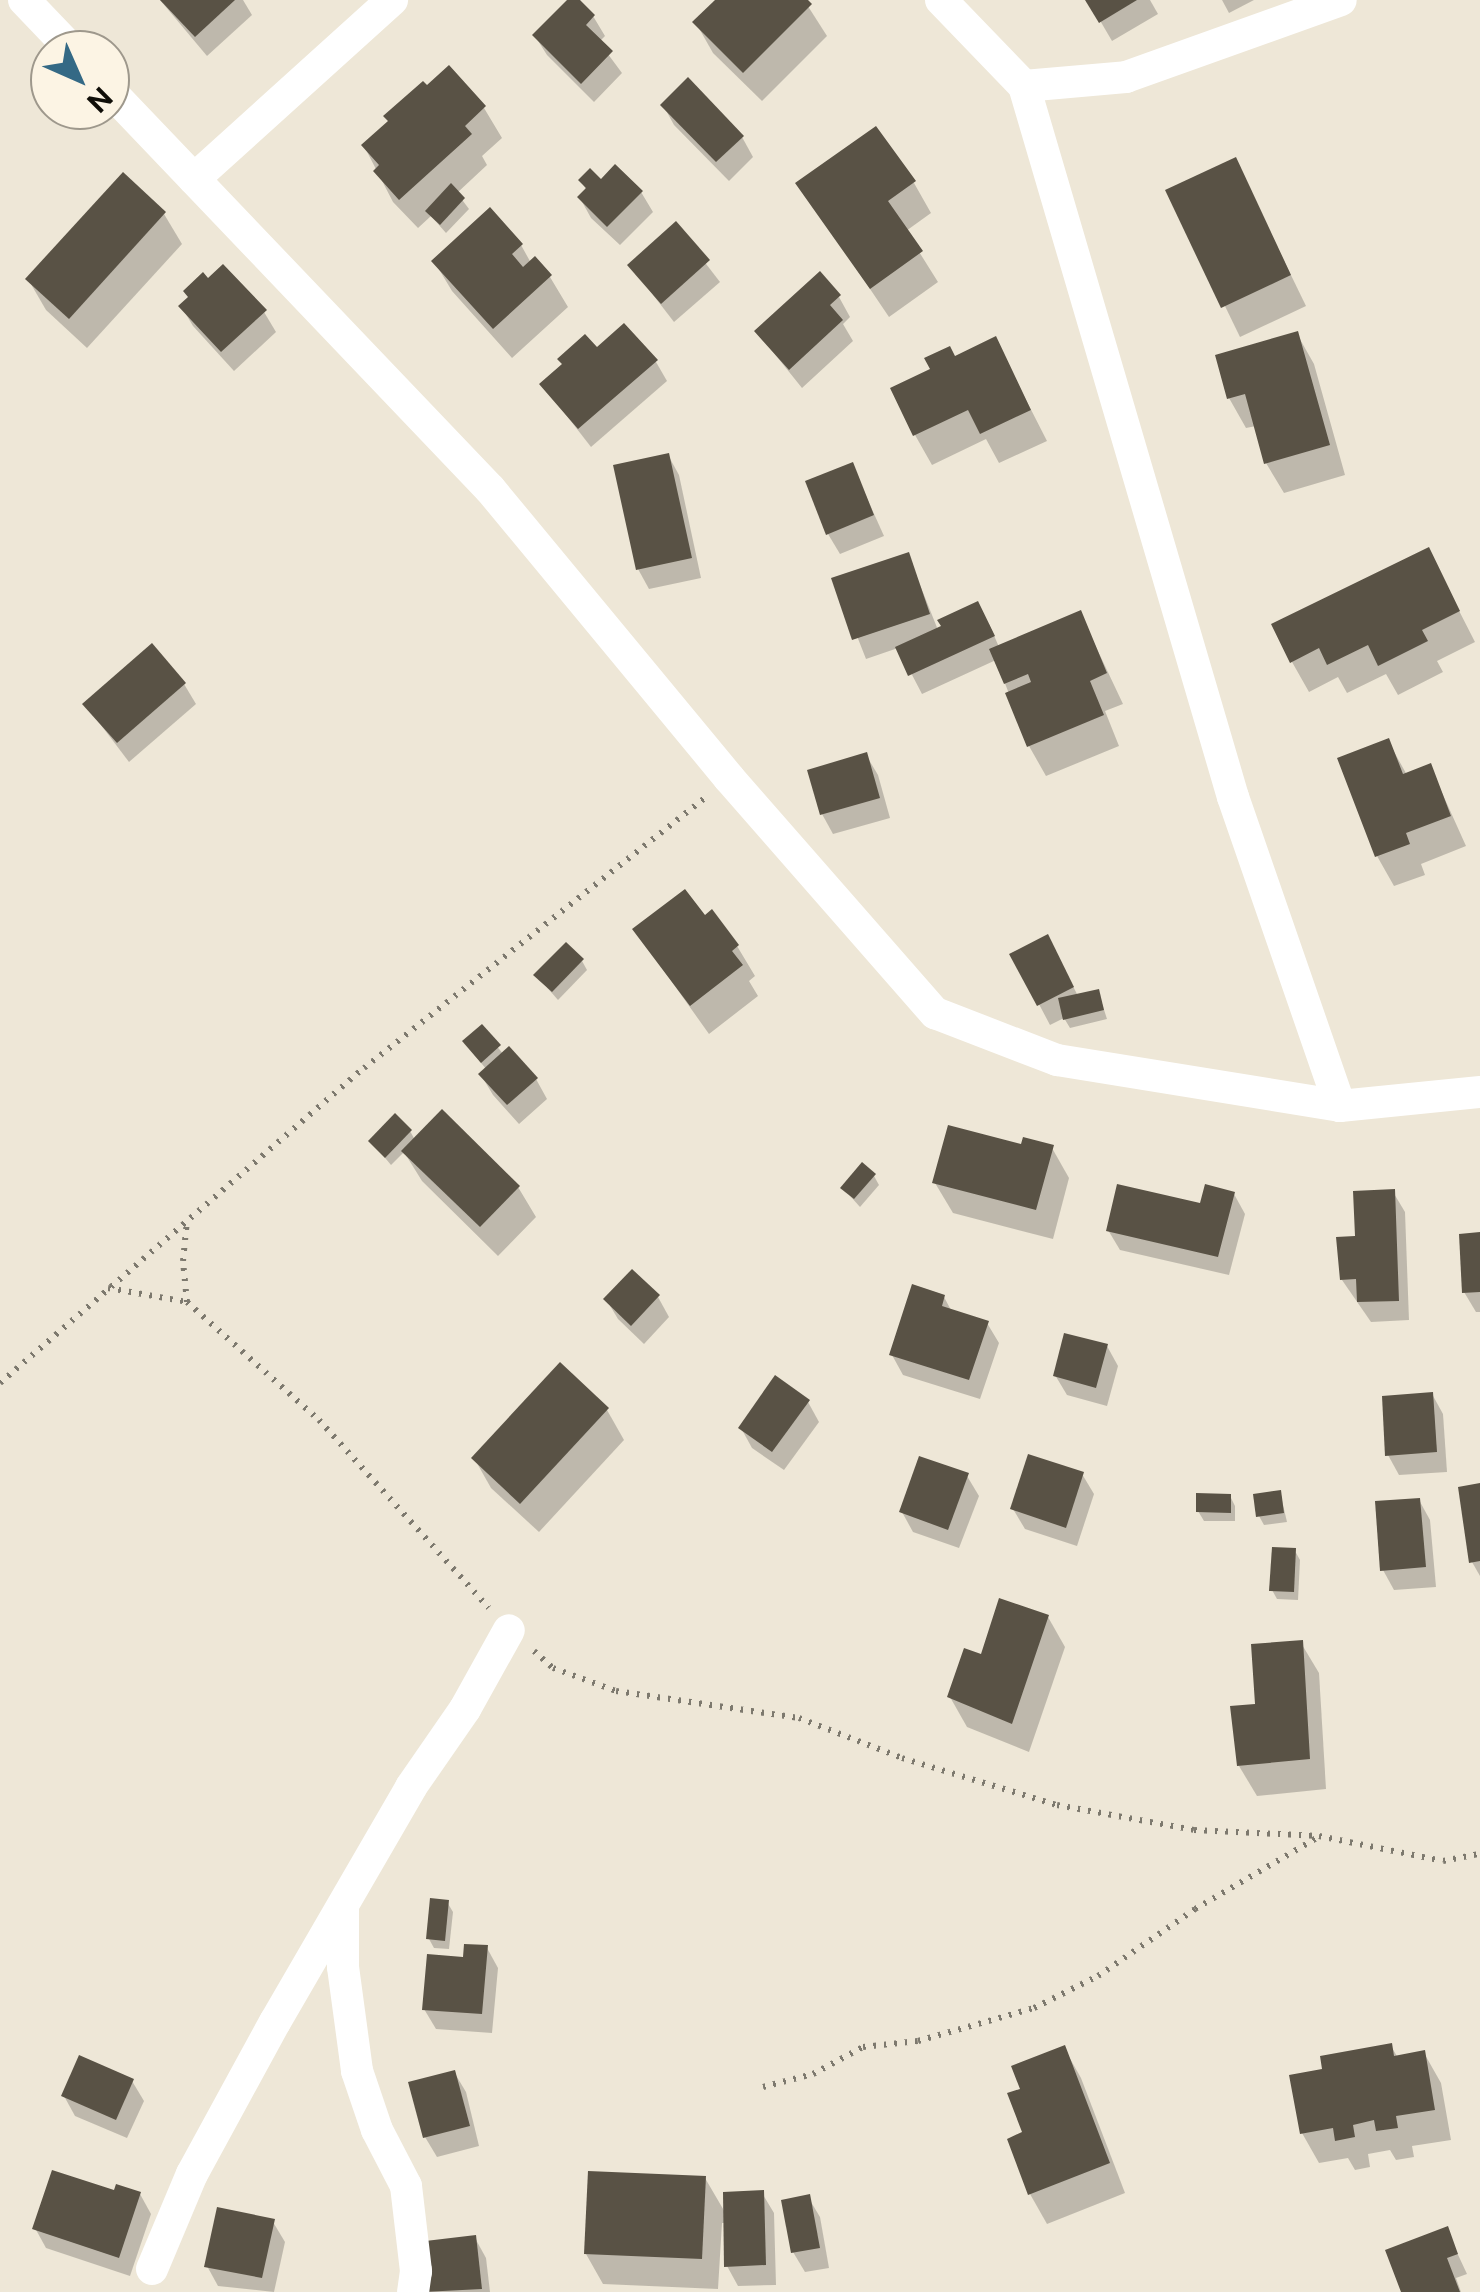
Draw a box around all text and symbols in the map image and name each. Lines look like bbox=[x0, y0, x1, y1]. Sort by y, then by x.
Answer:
north arrow bbox=[30, 30, 130, 130]
text: N bbox=[81, 81, 120, 120]

